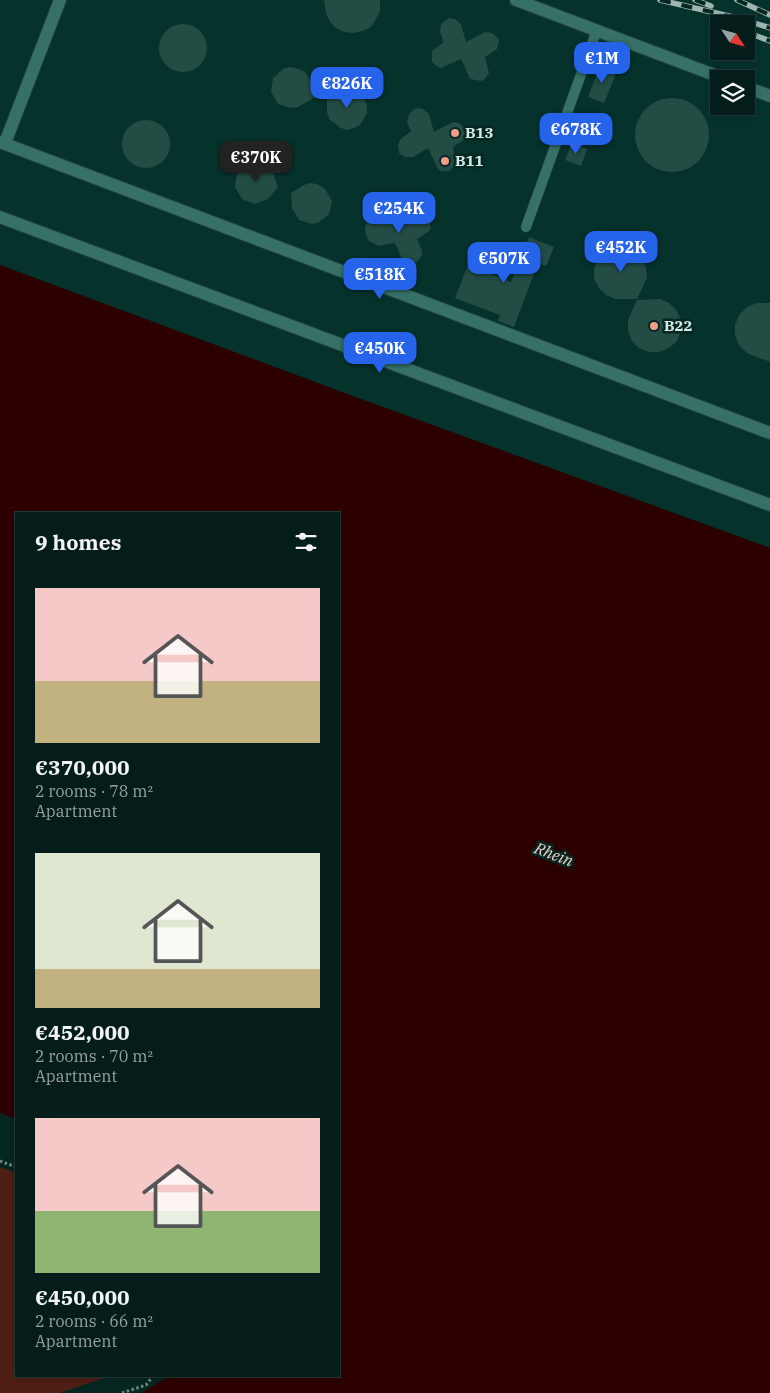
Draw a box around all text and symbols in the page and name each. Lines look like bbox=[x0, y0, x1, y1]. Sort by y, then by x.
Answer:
north arrow bbox=[710, 15, 755, 60]
map controls bbox=[710, 15, 755, 115]
pin: €1M bbox=[578, 42, 626, 84]
text: €1M bbox=[585, 48, 619, 68]
pin: €826K bbox=[312, 66, 382, 109]
button: layers bbox=[710, 70, 755, 115]
text: €826K bbox=[321, 73, 373, 93]
pin: €678K bbox=[541, 112, 611, 155]
text: €678K bbox=[550, 119, 602, 139]
place label: B13 bbox=[465, 123, 494, 142]
marker: B13 bbox=[449, 127, 461, 139]
pin: €370K bbox=[221, 140, 291, 183]
text: €370K bbox=[230, 147, 282, 167]
place label: B11 bbox=[455, 151, 484, 170]
marker: B11 bbox=[439, 155, 451, 167]
pin: €254K bbox=[364, 192, 434, 234]
text: €254K bbox=[373, 198, 425, 218]
pin: €452K bbox=[586, 230, 656, 273]
text: €452K bbox=[595, 237, 647, 257]
pin: €507K bbox=[469, 242, 539, 284]
text: €507K bbox=[478, 248, 530, 268]
pin: €518K bbox=[345, 258, 415, 300]
text: €518K bbox=[354, 264, 406, 284]
place label: B22 bbox=[664, 316, 693, 335]
marker: B22 bbox=[648, 320, 660, 332]
pin: €450K bbox=[345, 332, 415, 374]
text: €450K bbox=[354, 338, 406, 358]
text: 9 homes bbox=[35, 528, 121, 556]
icon: filters bbox=[292, 528, 320, 556]
icon: home bbox=[133, 621, 223, 711]
text: €370,000 bbox=[35, 753, 130, 781]
text: 2 rooms · 78 m² bbox=[35, 781, 153, 801]
text: Apartment bbox=[35, 801, 117, 821]
water label: Rhein bbox=[531, 837, 576, 870]
icon: home bbox=[133, 886, 223, 976]
text: €452,000 bbox=[35, 1018, 130, 1046]
text: 2 rooms · 70 m² bbox=[35, 1046, 153, 1066]
text: Apartment bbox=[35, 1066, 117, 1086]
icon: home bbox=[133, 1151, 223, 1241]
text: €450,000 bbox=[35, 1283, 130, 1311]
text: 2 rooms · 66 m² bbox=[35, 1311, 153, 1331]
text: Apartment bbox=[35, 1331, 117, 1351]

